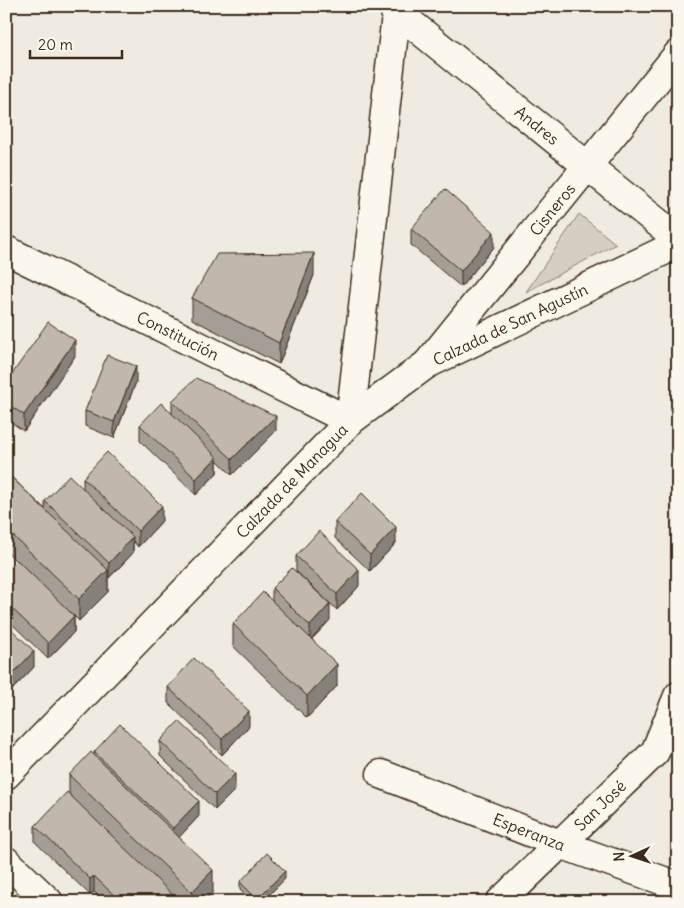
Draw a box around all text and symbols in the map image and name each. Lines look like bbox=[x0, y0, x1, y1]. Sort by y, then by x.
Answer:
scale bar bbox=[30, 28, 122, 60]
text: 20 m bbox=[38, 35, 73, 54]
street label: Andres bbox=[511, 101, 563, 149]
street label: Cisneros bbox=[525, 179, 579, 240]
street label: Calzada de San Agustín bbox=[430, 279, 591, 370]
street label: Constitución bbox=[133, 307, 223, 364]
street label: Calzada de Managua bbox=[232, 420, 352, 542]
street label: San José bbox=[570, 776, 630, 835]
street label: Esperanza bbox=[490, 809, 568, 855]
north arrow bbox=[606, 830, 656, 880]
text: N bbox=[610, 851, 628, 862]

